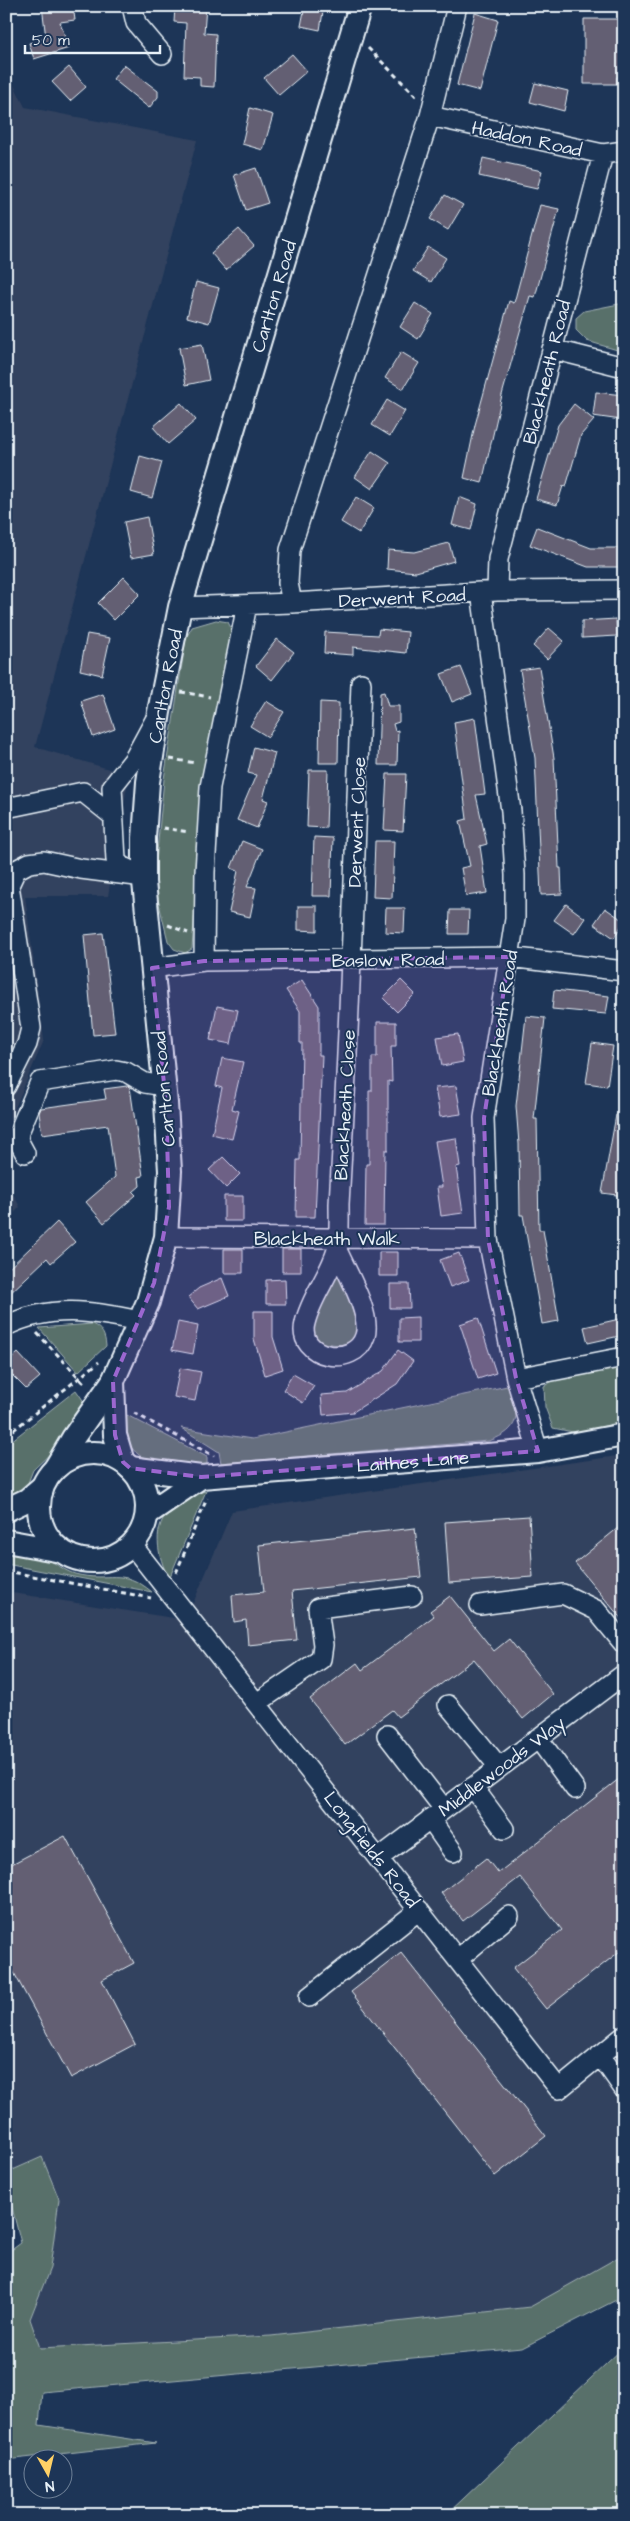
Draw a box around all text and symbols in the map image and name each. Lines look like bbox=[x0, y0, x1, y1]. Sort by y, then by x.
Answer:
scale bar bbox=[25, 22, 160, 54]
text: 50 m bbox=[32, 30, 70, 51]
street label: Haddon Road bbox=[469, 115, 585, 164]
street label: Carlton Road bbox=[245, 237, 304, 356]
street label: Blackheath Road bbox=[517, 297, 578, 447]
street label: Derwent Road bbox=[338, 582, 467, 615]
street label: Carlton Road bbox=[142, 627, 190, 745]
street label: Derwent Close bbox=[342, 756, 373, 888]
street label: Baslow Road bbox=[331, 946, 445, 975]
street label: Blackheath Road bbox=[476, 948, 525, 1098]
street label: Blackheath Close bbox=[328, 1029, 363, 1181]
street label: Carlton Road bbox=[146, 1030, 183, 1148]
street label: Blackheath Walk bbox=[254, 1226, 400, 1253]
street label: Laithes Lane bbox=[356, 1444, 470, 1480]
street label: Middlewoods Way bbox=[433, 1710, 572, 1825]
street label: Longfields Road bbox=[316, 1786, 425, 1915]
north arrow bbox=[22, 2448, 72, 2498]
text: N bbox=[44, 2475, 55, 2496]

